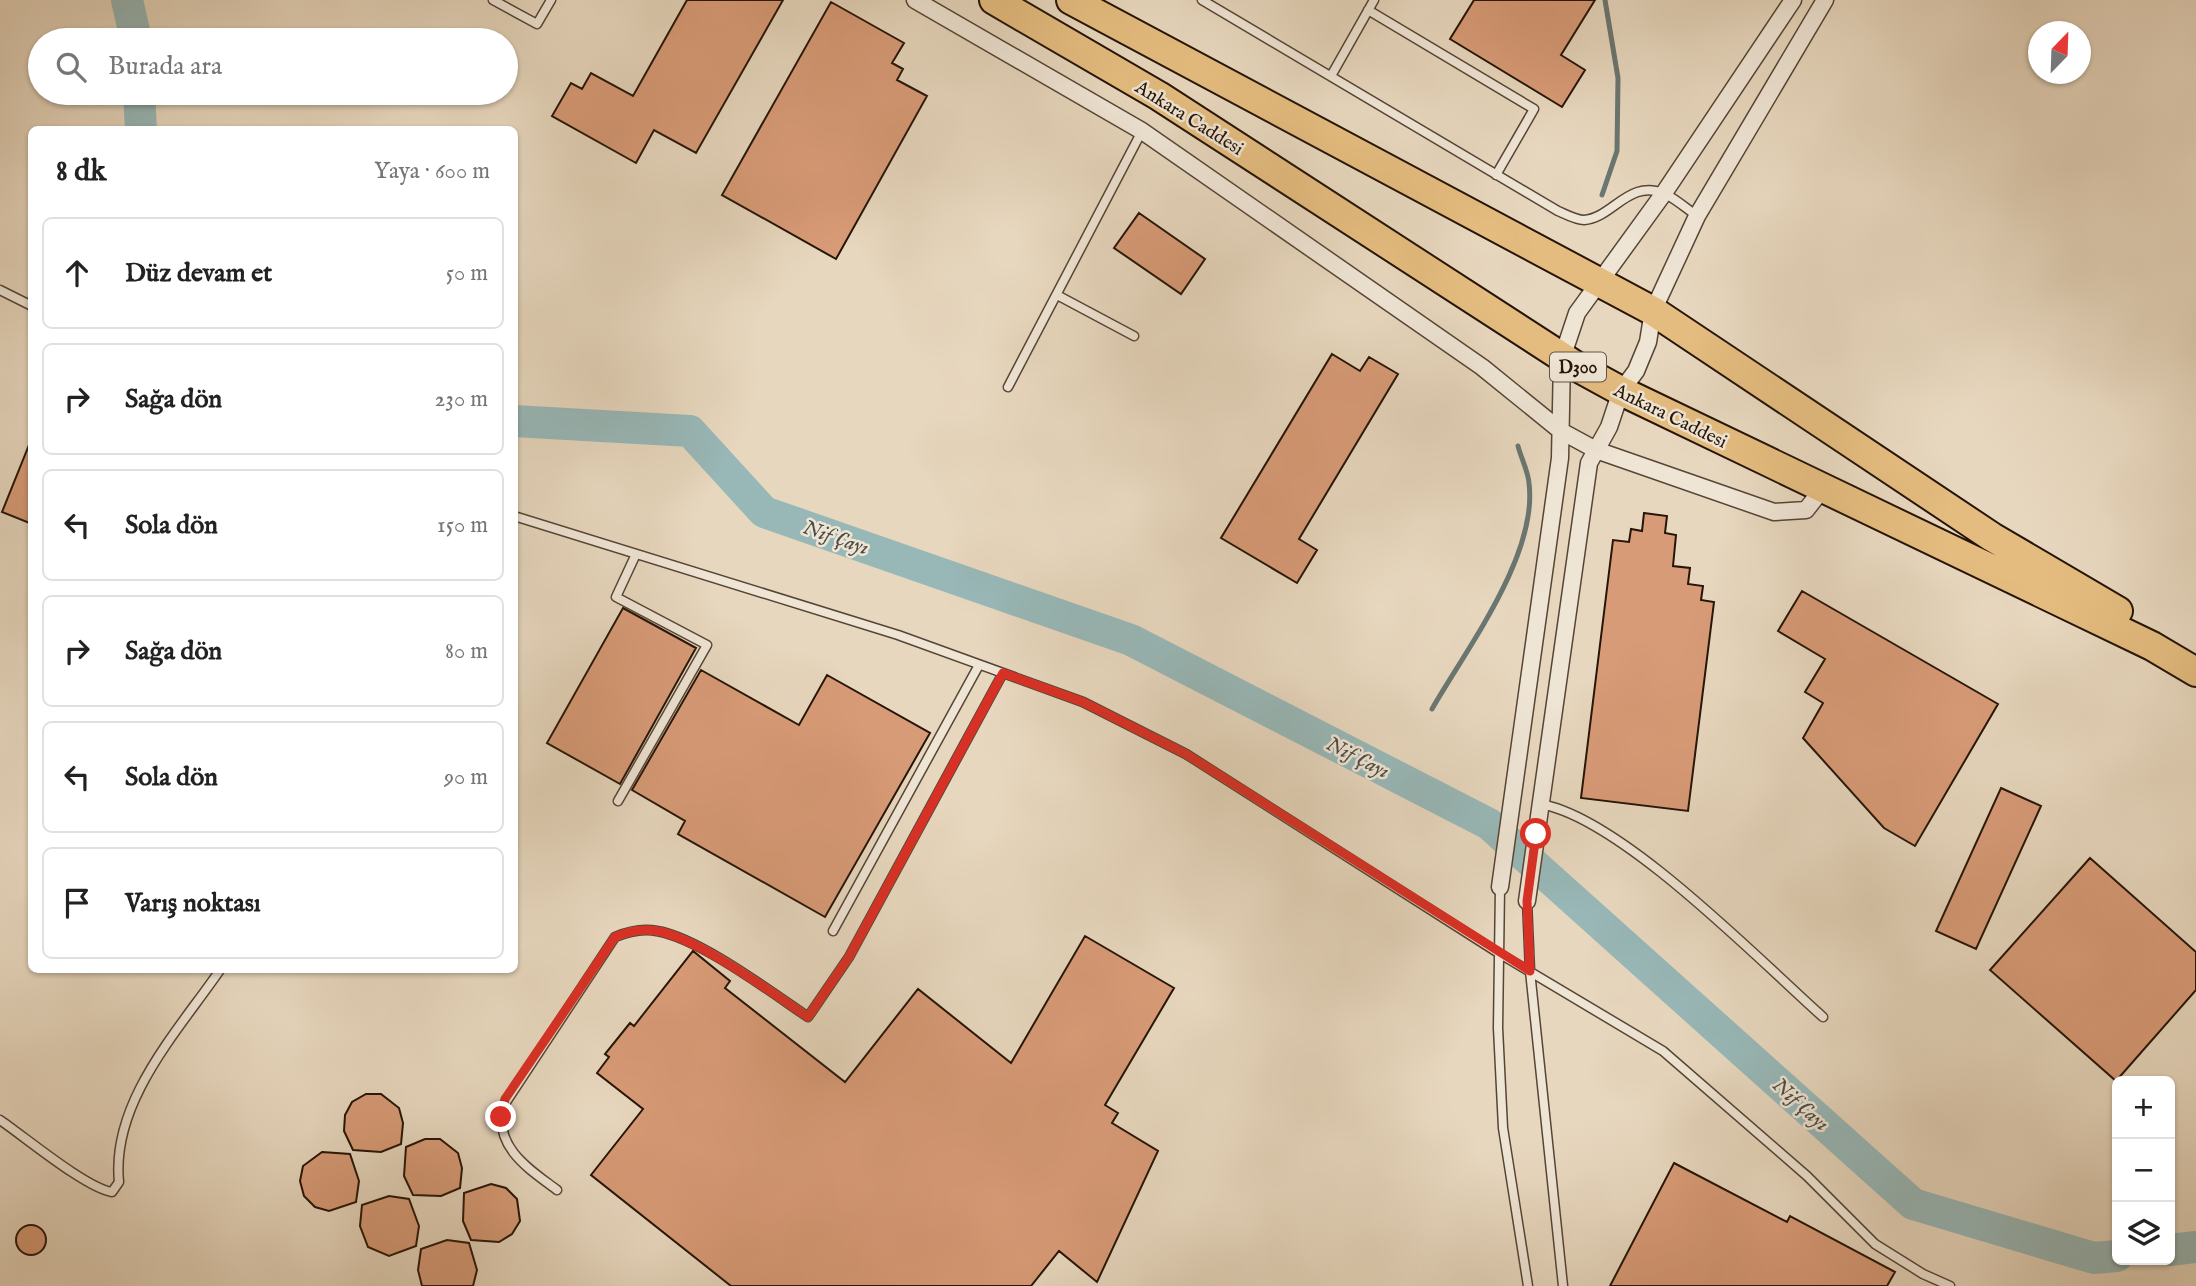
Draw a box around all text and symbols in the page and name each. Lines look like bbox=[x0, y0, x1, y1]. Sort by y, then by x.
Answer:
north arrow bbox=[2028, 21, 2091, 84]
search box bbox=[28, 28, 518, 105]
icon: search bbox=[52, 48, 90, 86]
text: Burada ara bbox=[108, 50, 222, 83]
street label: Ankara Caddesi bbox=[1129, 75, 1248, 162]
text: 8 dk bbox=[56, 153, 106, 191]
text: Yaya · 600 m bbox=[374, 157, 490, 186]
icon: ahead bbox=[58, 254, 96, 292]
text: Düz devam et bbox=[125, 257, 272, 290]
text: 50 m bbox=[446, 259, 488, 288]
road number: D300 bbox=[1550, 352, 1606, 382]
street label: Ankara Caddesi bbox=[1609, 379, 1731, 455]
icon: right bbox=[58, 380, 96, 418]
text: Sağa dön bbox=[125, 383, 222, 416]
text: 230 m bbox=[435, 385, 488, 414]
icon: left bbox=[58, 506, 96, 544]
text: Sola dön bbox=[125, 509, 218, 542]
text: 150 m bbox=[437, 511, 488, 540]
water label: Nif Çayı bbox=[799, 515, 872, 562]
icon: right bbox=[58, 632, 96, 670]
text: Sağa dön bbox=[125, 635, 222, 668]
text: 80 m bbox=[445, 637, 488, 666]
water label: Nif Çayı bbox=[1321, 731, 1394, 786]
icon: left bbox=[58, 758, 96, 796]
text: Sola dön bbox=[125, 761, 218, 794]
text: 90 m bbox=[444, 763, 488, 792]
route start bbox=[1520, 818, 1551, 849]
icon: arrive bbox=[58, 884, 96, 922]
text: Varış noktası bbox=[125, 887, 261, 920]
water label: Nif Çayı bbox=[1766, 1072, 1834, 1138]
map controls bbox=[2112, 1076, 2175, 1265]
button: + bbox=[2112, 1076, 2175, 1139]
route end bbox=[485, 1101, 516, 1132]
button: − bbox=[2112, 1139, 2175, 1202]
button: layers bbox=[2112, 1202, 2175, 1265]

